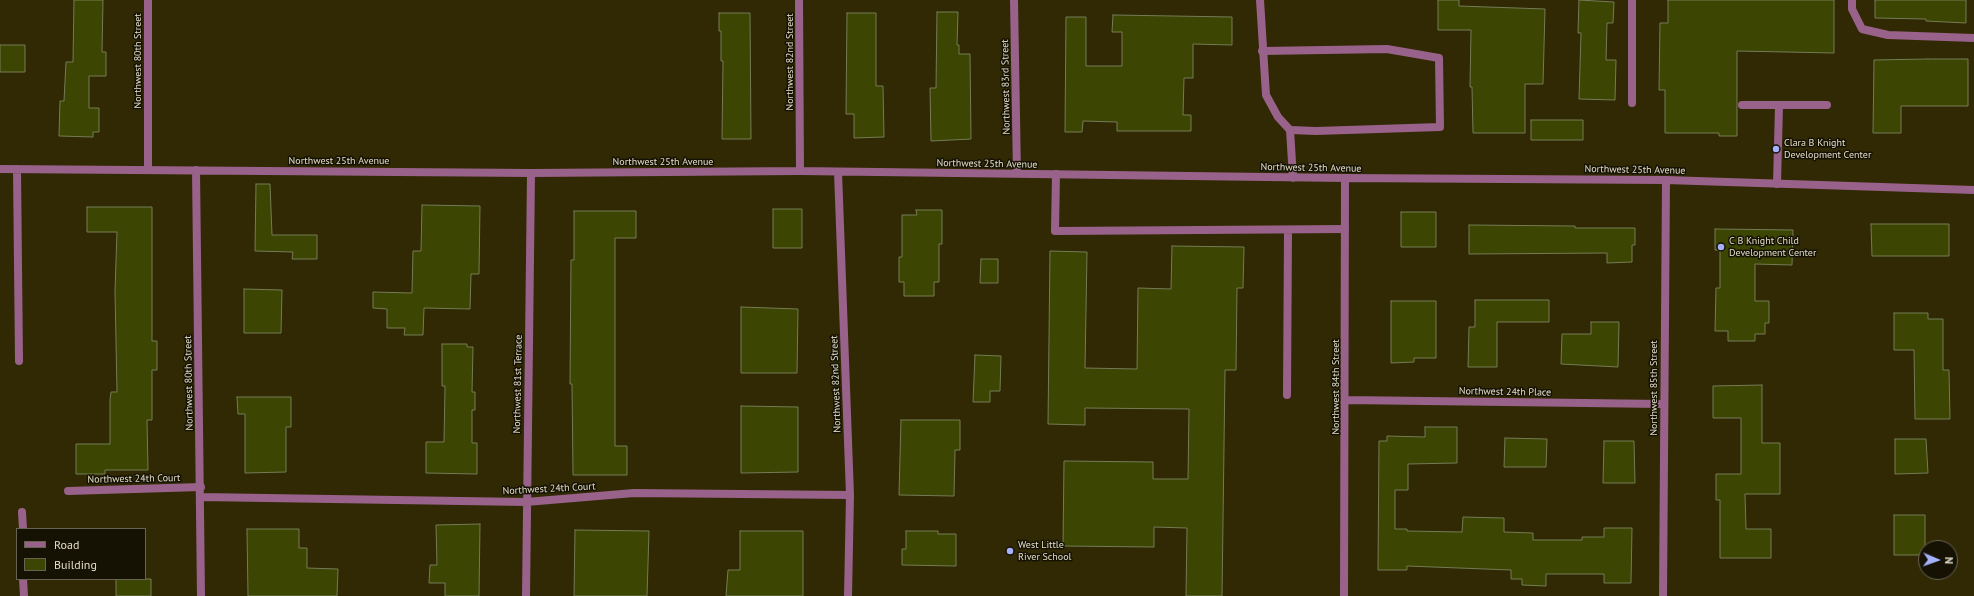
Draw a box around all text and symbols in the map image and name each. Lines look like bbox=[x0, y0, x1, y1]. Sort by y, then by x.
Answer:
street label: Northwest 80th Street bbox=[132, 13, 144, 109]
street label: Northwest 82nd Street bbox=[784, 13, 796, 111]
street label: Northwest 83rd Street bbox=[999, 39, 1013, 135]
place label: Clara B Knight Development Center bbox=[1784, 137, 1871, 160]
marker: Clara B Knight Development Center bbox=[1771, 144, 1781, 154]
street label: Northwest 25th Avenue bbox=[289, 155, 389, 167]
street label: Northwest 25th Avenue bbox=[613, 156, 713, 168]
street label: Northwest 25th Avenue bbox=[936, 157, 1038, 171]
street label: Northwest 25th Avenue bbox=[1260, 161, 1362, 175]
street label: Northwest 25th Avenue bbox=[1584, 163, 1686, 177]
place label: C B Knight Child Development Center bbox=[1729, 235, 1816, 258]
marker: C B Knight Child Development Center bbox=[1716, 242, 1726, 252]
street label: Northwest 81st Terrace bbox=[511, 334, 525, 434]
street label: Northwest 80th Street bbox=[182, 335, 196, 431]
street label: Northwest 82nd Street bbox=[828, 335, 844, 433]
street label: Northwest 84th Street bbox=[1330, 339, 1342, 435]
street label: Northwest 85th Street bbox=[1648, 340, 1660, 436]
street label: Northwest 24th Place bbox=[1459, 385, 1551, 399]
street label: Northwest 24th Court bbox=[87, 472, 181, 486]
street label: Northwest 24th Court bbox=[502, 481, 596, 497]
legend bbox=[16, 528, 146, 580]
text: Road bbox=[54, 537, 79, 552]
place label: West Little River School bbox=[1018, 539, 1071, 562]
north arrow bbox=[1918, 540, 1958, 580]
marker: West Little River School bbox=[1005, 546, 1015, 556]
text: Building bbox=[54, 557, 97, 572]
text: N bbox=[1942, 557, 1956, 564]

